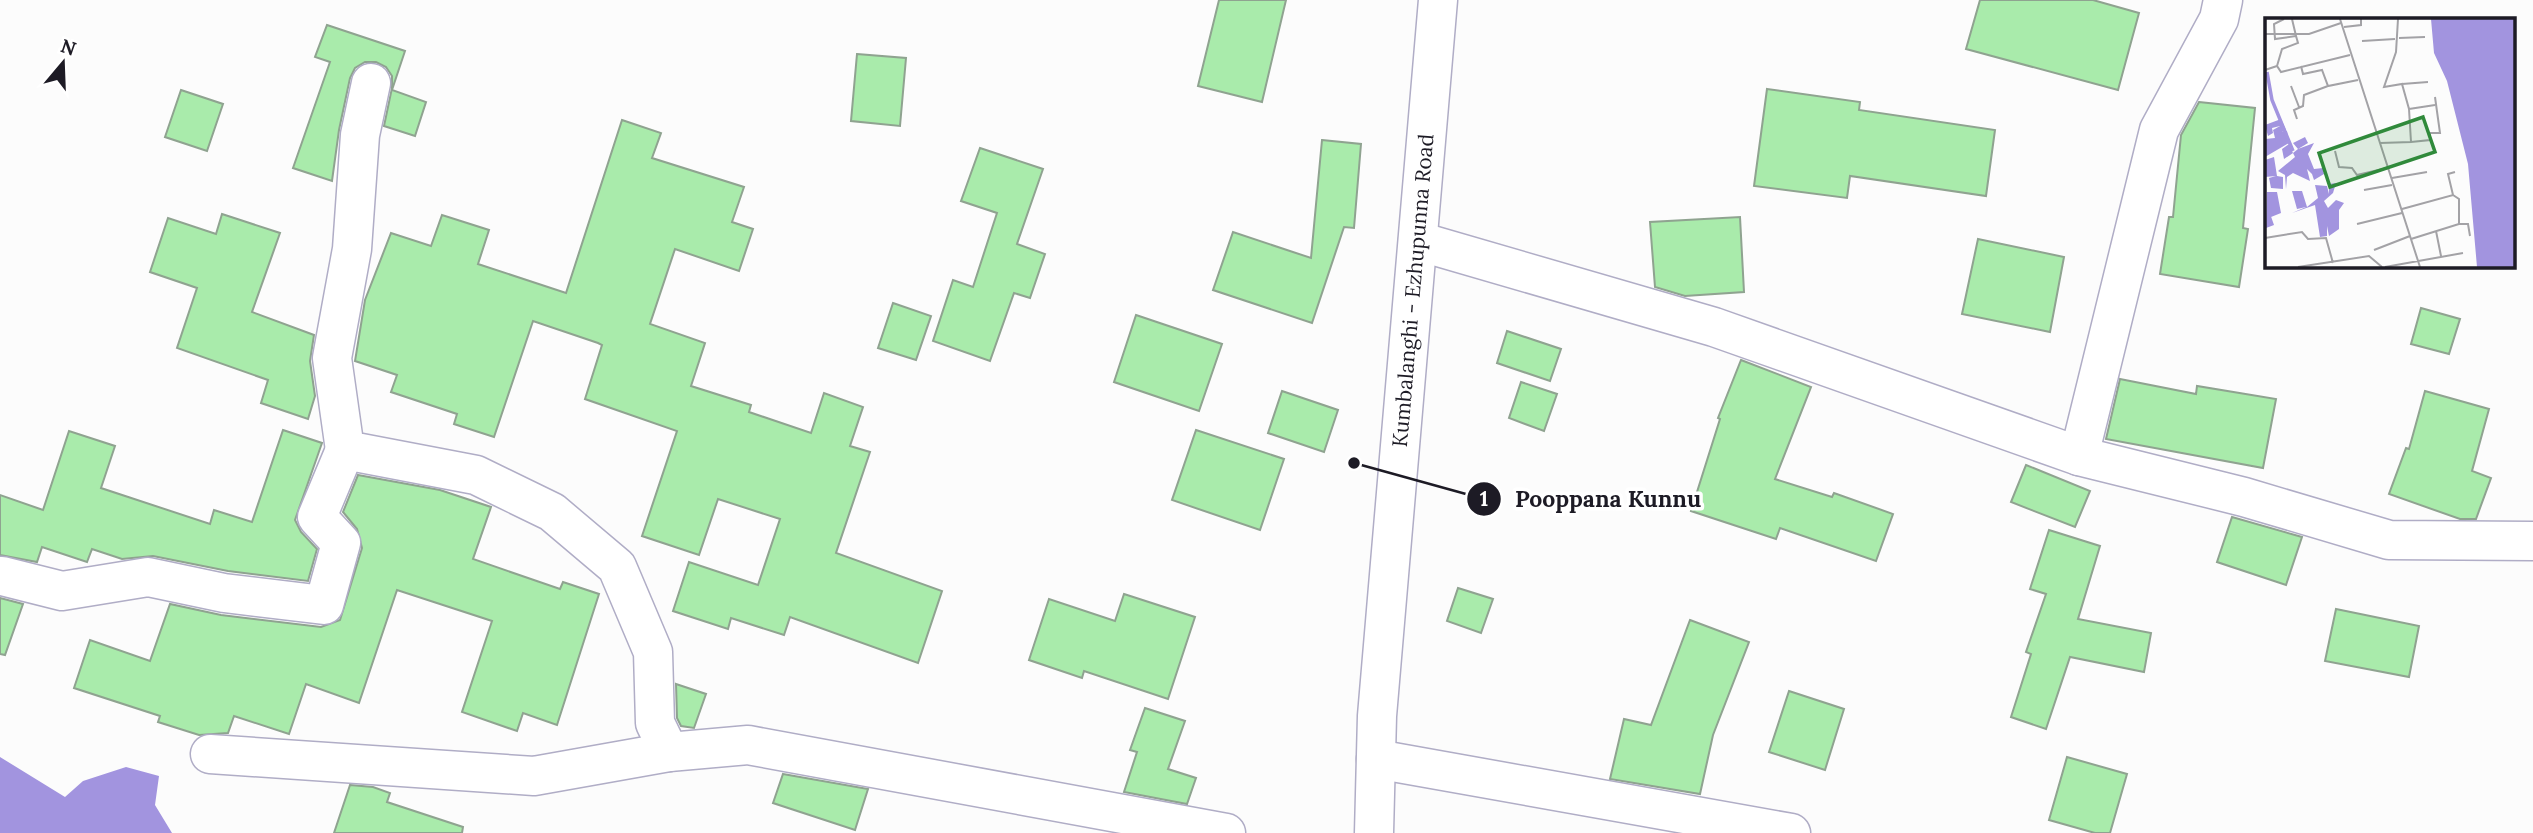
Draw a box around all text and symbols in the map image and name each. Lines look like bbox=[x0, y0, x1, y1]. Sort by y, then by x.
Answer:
inset map bbox=[2265, 18, 2516, 268]
north arrow bbox=[28, 28, 98, 98]
text: N bbox=[58, 33, 80, 61]
street label: Kumbalanghi - Ezhupunna Road bbox=[1386, 133, 1440, 448]
callout: Pooppana Kunnu bbox=[1466, 477, 1715, 521]
text: Pooppana Kunnu bbox=[1515, 484, 1701, 513]
text: 1 bbox=[1480, 485, 1488, 512]

